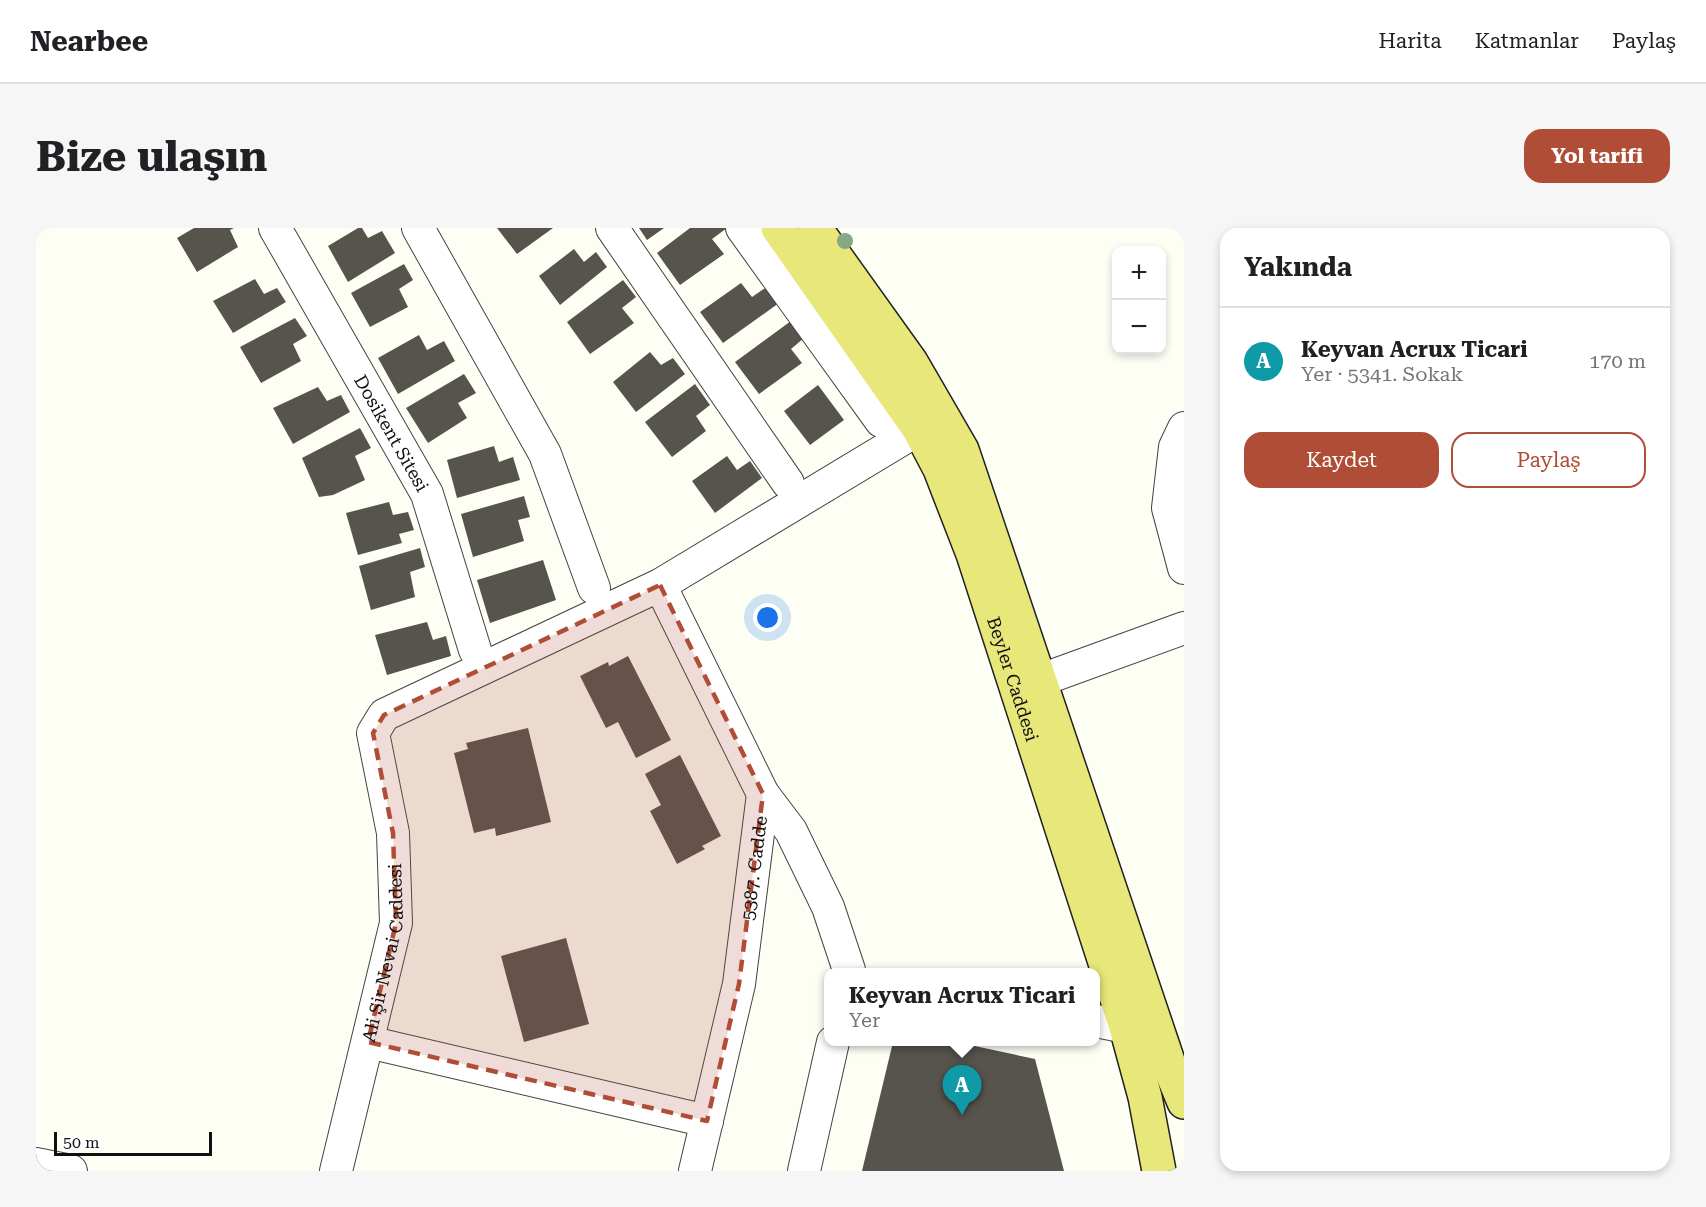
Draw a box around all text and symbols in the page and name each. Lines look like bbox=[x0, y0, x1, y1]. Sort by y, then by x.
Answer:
text: Nearbee bbox=[30, 25, 148, 58]
text: Harita bbox=[1379, 29, 1442, 53]
text: Katmanlar bbox=[1475, 29, 1579, 53]
text: Paylaş bbox=[1612, 29, 1676, 53]
button: Yol tarifi bbox=[1524, 129, 1670, 183]
text: Bize ulaşın bbox=[36, 132, 267, 181]
map controls bbox=[1112, 246, 1166, 354]
button: + bbox=[1112, 246, 1166, 300]
text: Yakında bbox=[1244, 252, 1352, 282]
button: − bbox=[1112, 300, 1166, 354]
text: Keyvan Acrux Ticari bbox=[1301, 337, 1527, 362]
text: A bbox=[1256, 349, 1271, 373]
text: 170 m bbox=[1589, 349, 1646, 373]
text: Yer · 5341. Sokak bbox=[1301, 362, 1463, 386]
street label: Dosikent Sitesi bbox=[351, 371, 434, 495]
button: Kaydet bbox=[1244, 432, 1439, 488]
button: Paylaş bbox=[1451, 432, 1646, 488]
your location bbox=[753, 603, 782, 632]
street label: Beyler Caddesi bbox=[983, 614, 1043, 744]
street label: 5387. Cadde bbox=[737, 814, 771, 921]
street label: Ali Şir Nevai Caddesi bbox=[357, 863, 407, 1044]
popup bbox=[824, 968, 1100, 1046]
text: Keyvan Acrux Ticari bbox=[849, 983, 1075, 1008]
text: Yer bbox=[849, 1008, 880, 1032]
pin: A bbox=[942, 1066, 982, 1115]
scale bar bbox=[54, 1129, 212, 1156]
text: 50 m bbox=[63, 1133, 100, 1152]

